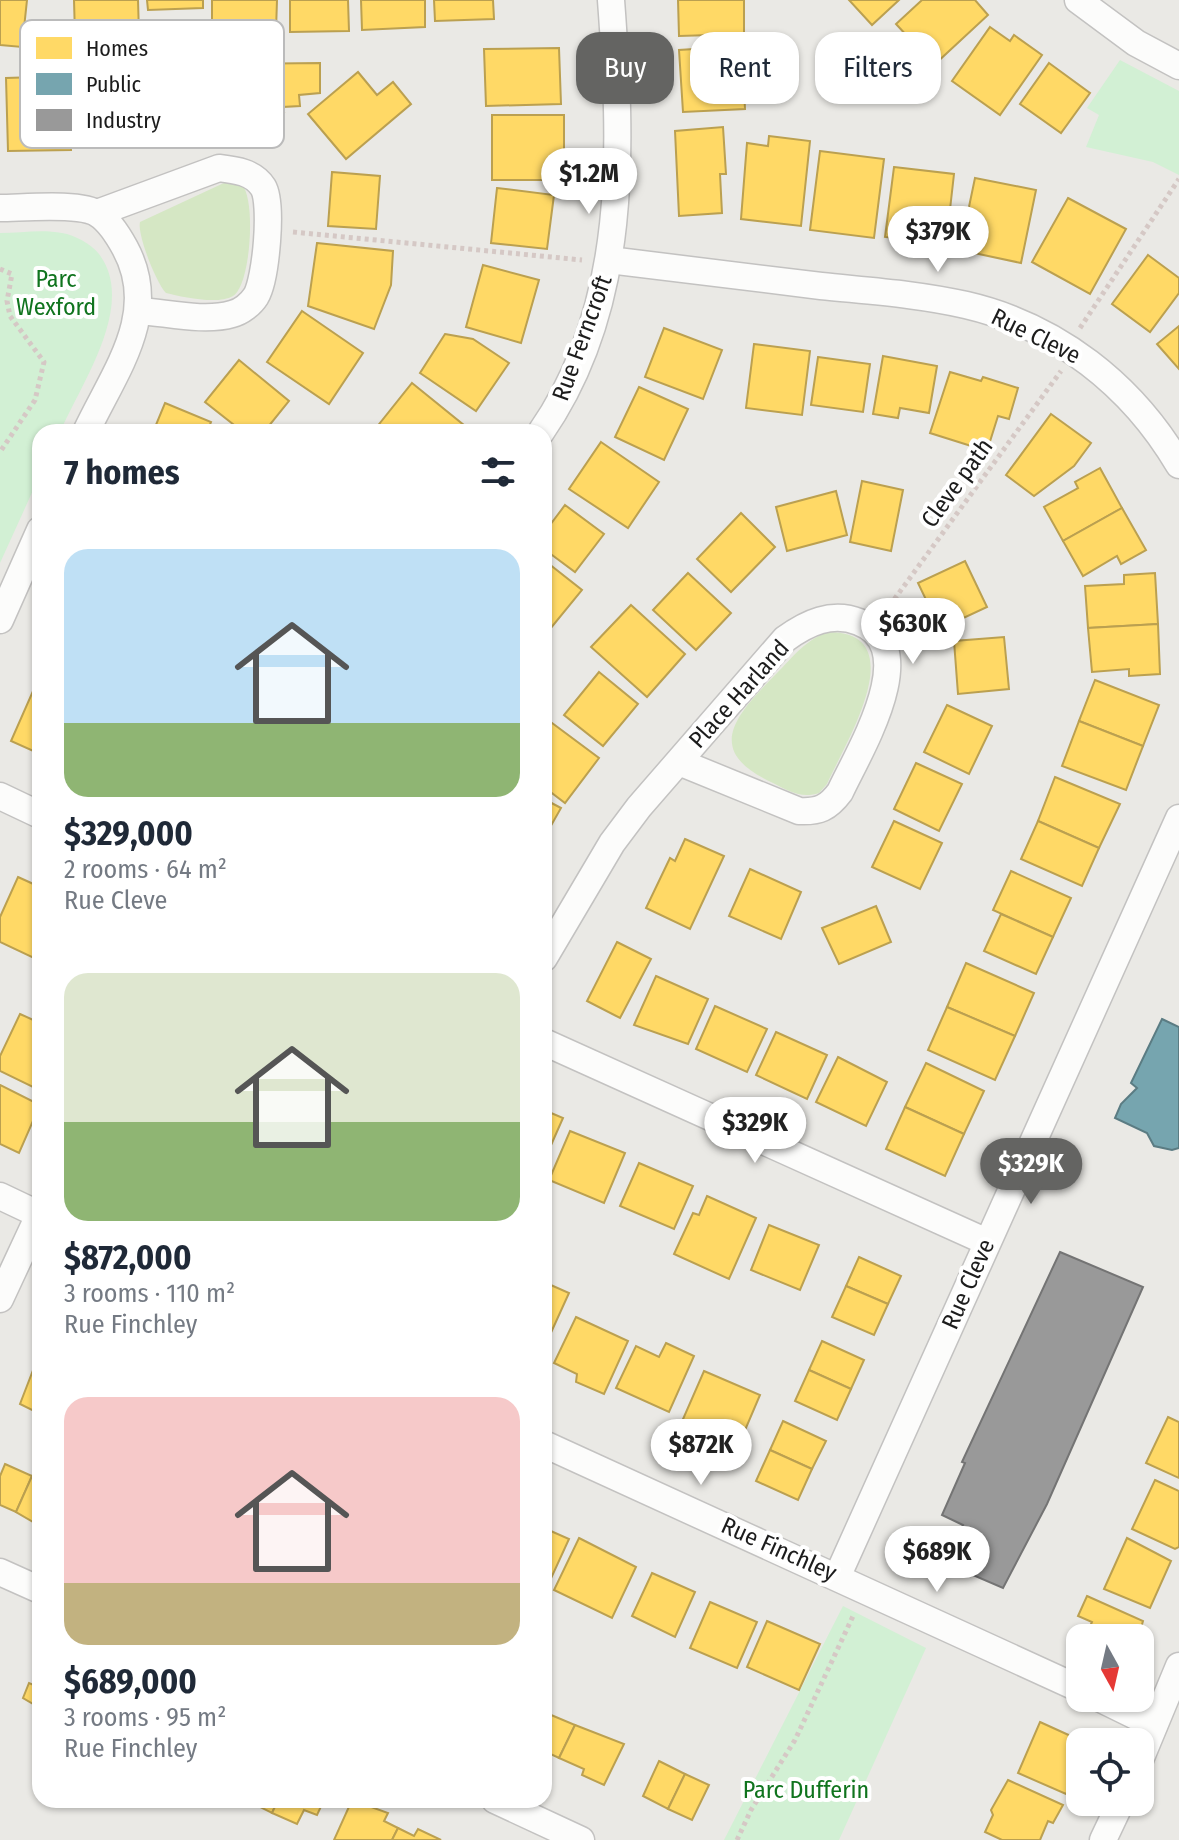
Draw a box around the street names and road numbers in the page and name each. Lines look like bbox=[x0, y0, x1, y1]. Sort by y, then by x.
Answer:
street label: Rue Ferncroft bbox=[546, 271, 618, 405]
street label: Rue Cleve bbox=[987, 302, 1085, 370]
street label: Cleve path bbox=[915, 433, 999, 533]
street label: Place Harland bbox=[683, 634, 795, 754]
street label: Rue Cleve bbox=[936, 1235, 1000, 1333]
street label: Rue Finchley bbox=[717, 1511, 841, 1587]

